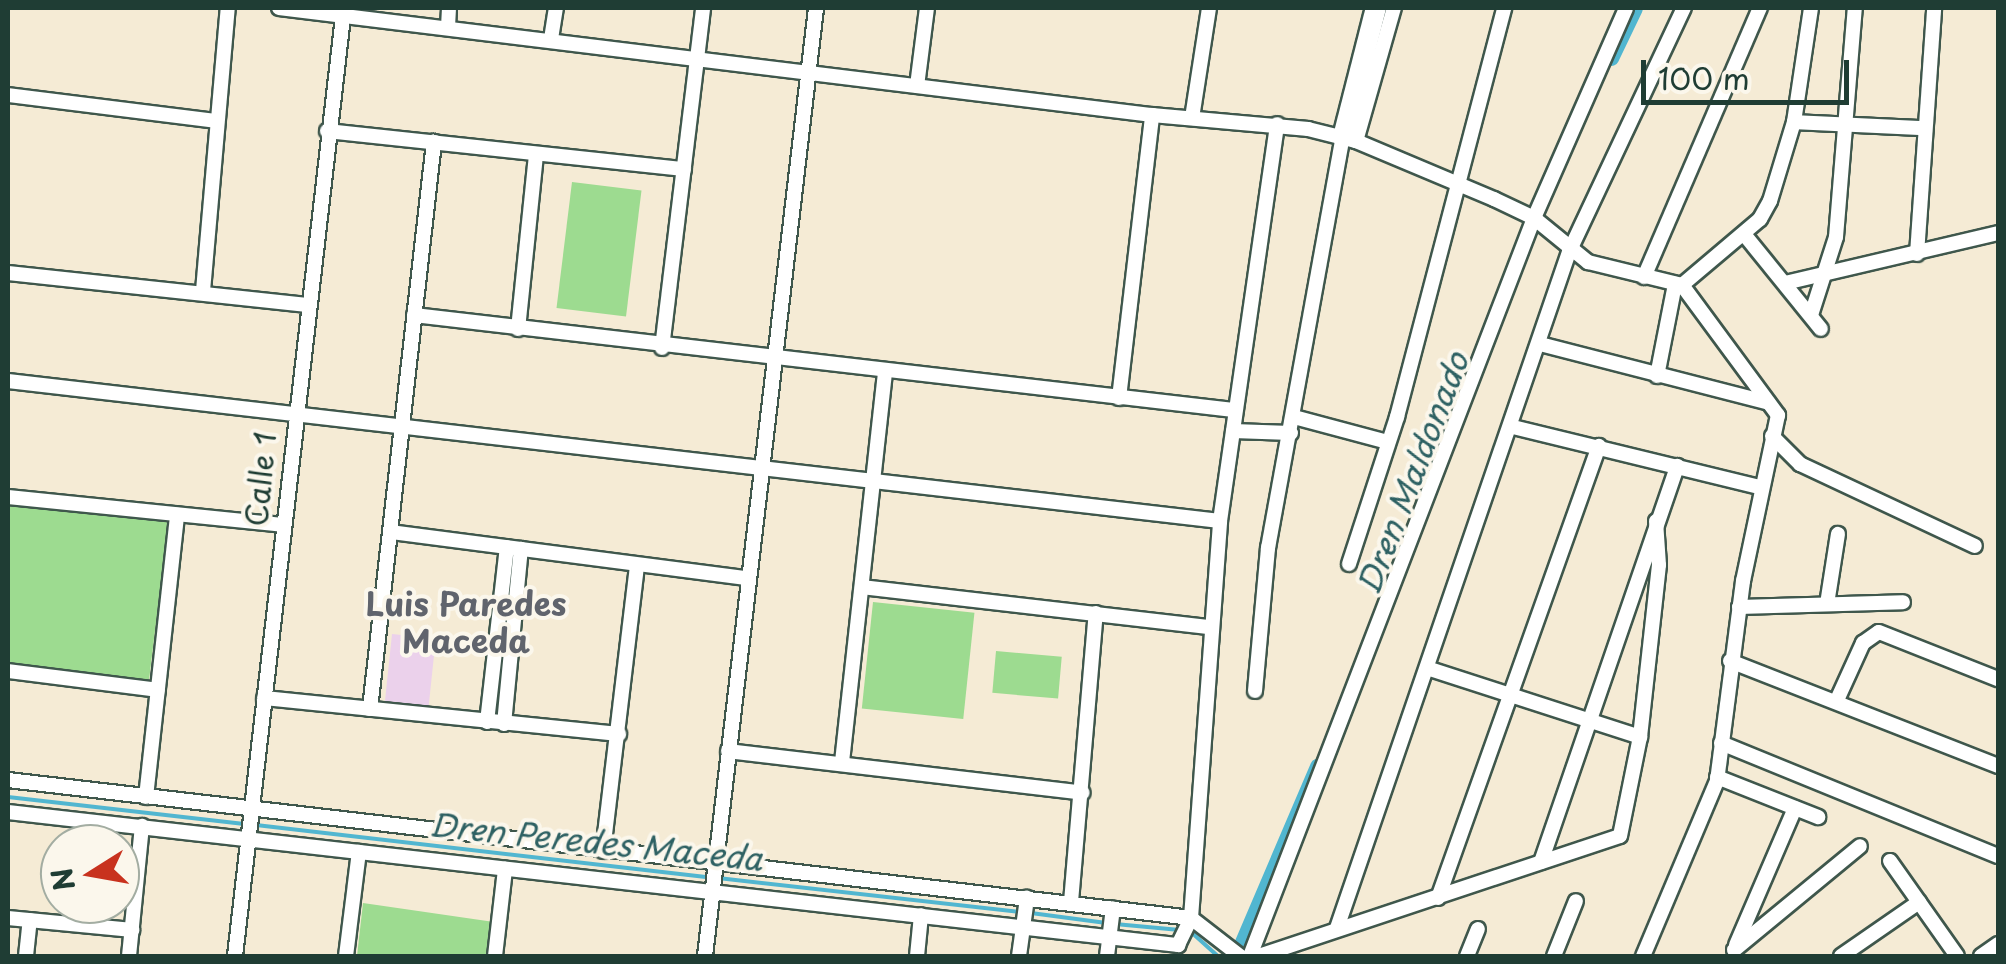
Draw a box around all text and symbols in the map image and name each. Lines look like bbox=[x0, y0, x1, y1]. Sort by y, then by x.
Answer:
scale bar bbox=[1646, 40, 1854, 102]
text: 100 m bbox=[1658, 55, 1750, 100]
water label: Dren Maldonado bbox=[1348, 346, 1476, 600]
street label: Calle 1 bbox=[237, 429, 283, 529]
district label: Luis Paredes Maceda bbox=[365, 585, 567, 660]
water label: Dren Peredes Maceda bbox=[427, 804, 765, 878]
north arrow bbox=[40, 824, 140, 924]
text: N bbox=[39, 864, 85, 894]

